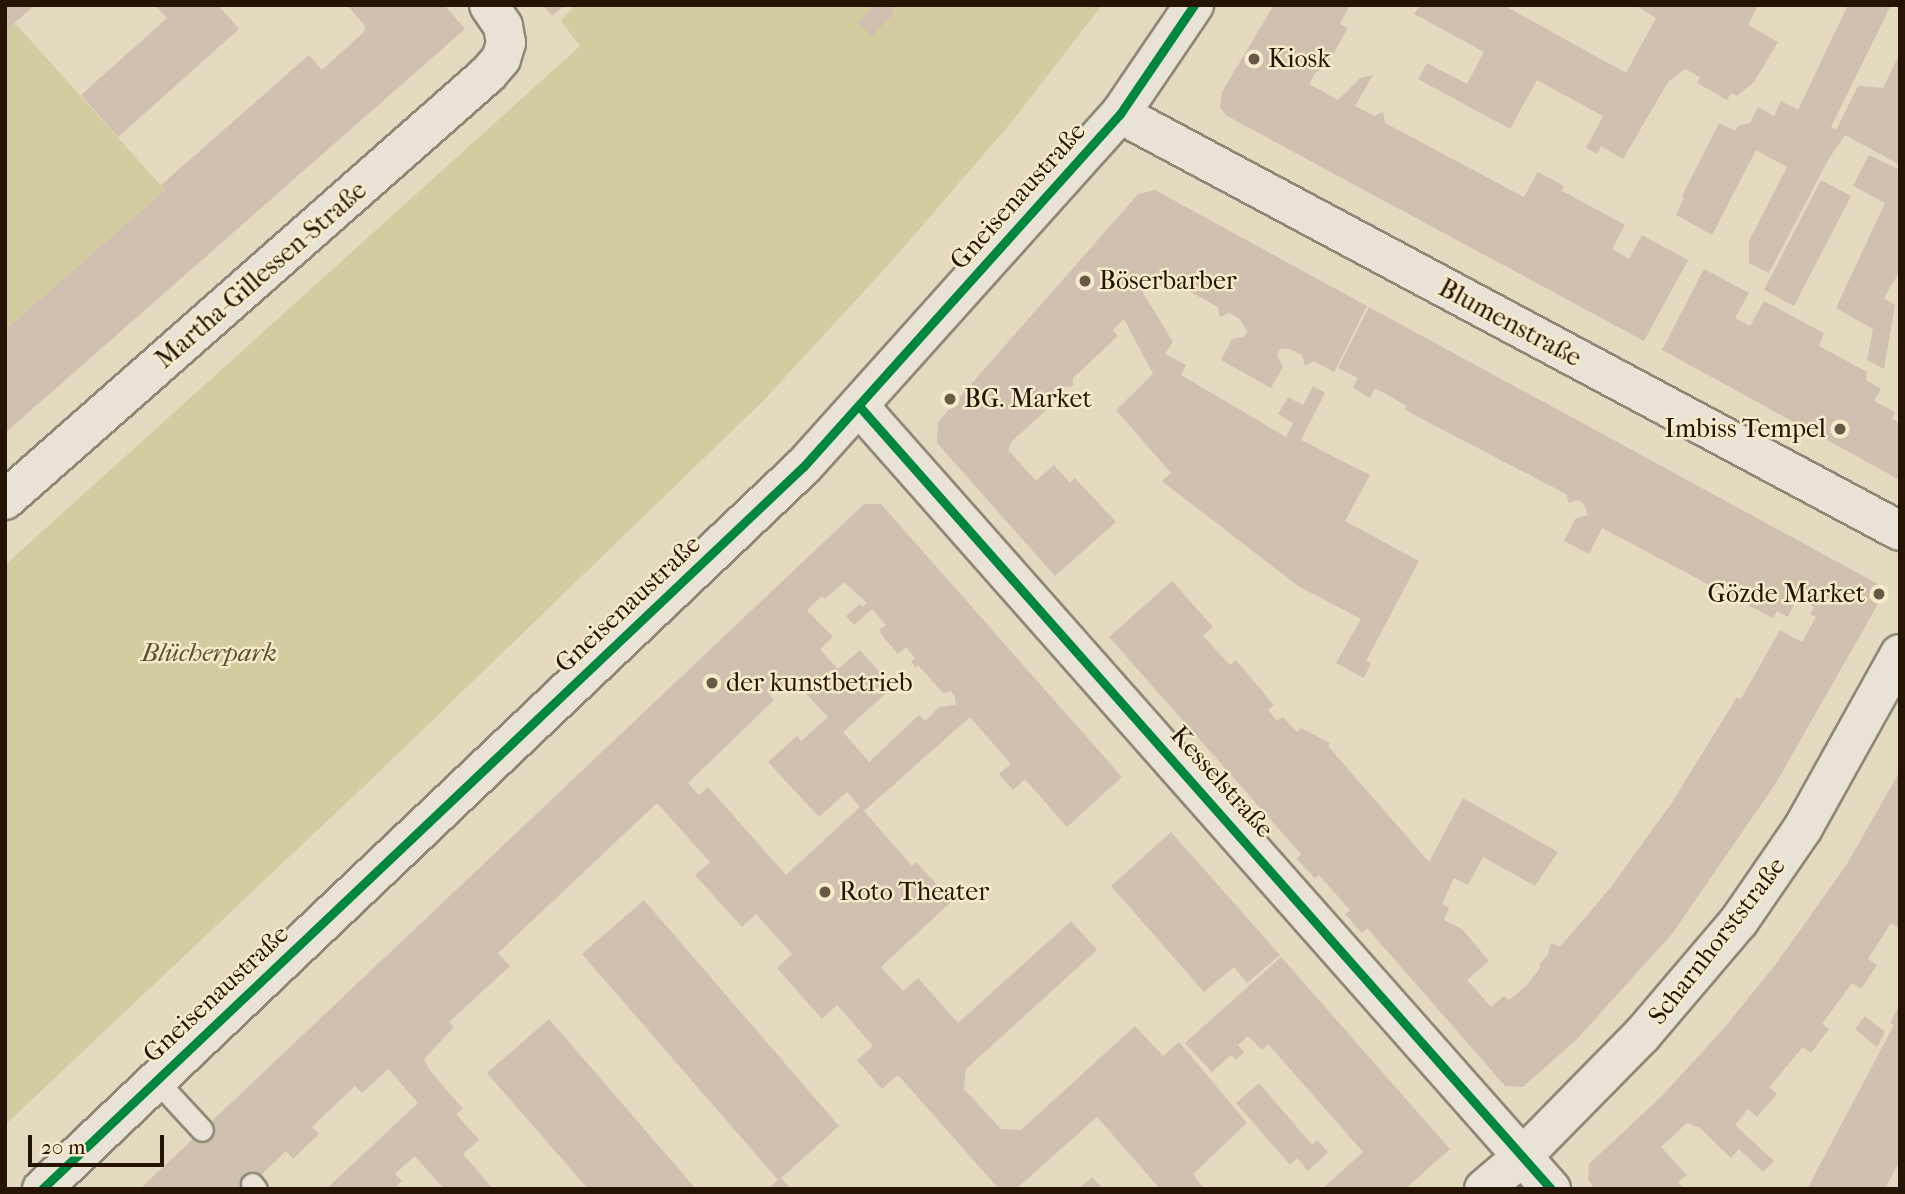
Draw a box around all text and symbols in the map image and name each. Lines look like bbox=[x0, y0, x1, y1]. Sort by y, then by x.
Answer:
place label: Kiosk bbox=[1268, 43, 1331, 75]
marker: Kiosk bbox=[1246, 51, 1262, 67]
street label: Gneisenaustraße bbox=[944, 116, 1092, 276]
street label: Martha-Gillessen-Straße bbox=[149, 175, 373, 375]
place label: Böserbarber bbox=[1099, 265, 1237, 297]
street label: Blumenstraße bbox=[1433, 272, 1587, 374]
marker: Böserbarber bbox=[1077, 273, 1093, 289]
place label: BG. Market bbox=[964, 383, 1092, 415]
marker: BG. Market bbox=[942, 391, 958, 407]
place label: Imbiss Tempel bbox=[1665, 413, 1826, 445]
marker: Imbiss Tempel bbox=[1832, 421, 1848, 437]
street label: Gneisenaustraße bbox=[549, 529, 707, 679]
place label: Gözde Market bbox=[1708, 578, 1865, 610]
marker: Gözde Market bbox=[1871, 586, 1887, 602]
park label: Blücherpark bbox=[141, 637, 277, 669]
place label: der kunstbetrieb bbox=[726, 667, 912, 699]
marker: der kunstbetrieb bbox=[704, 675, 720, 691]
street label: Kesselstraße bbox=[1164, 720, 1280, 844]
street label: Scharnhorststraße bbox=[1642, 851, 1792, 1031]
place label: Roto Theater bbox=[839, 876, 989, 908]
marker: Roto Theater bbox=[817, 884, 833, 900]
street label: Gneisenaustraße bbox=[137, 919, 295, 1069]
scale bar bbox=[32, 1120, 168, 1164]
text: 20 m bbox=[41, 1135, 85, 1159]

